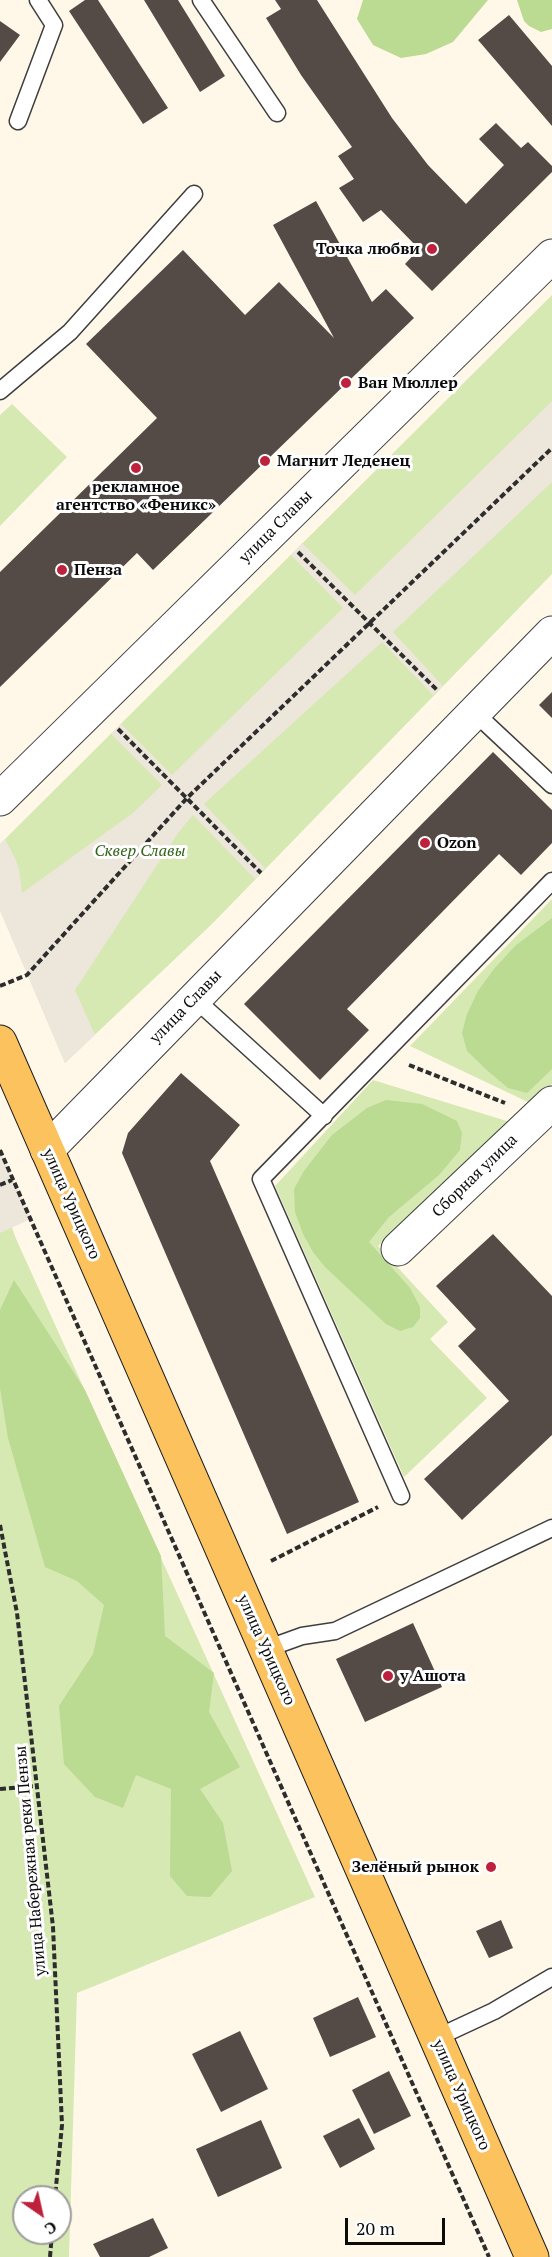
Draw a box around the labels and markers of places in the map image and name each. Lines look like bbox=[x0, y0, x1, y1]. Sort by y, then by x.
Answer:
place label: Точка любви bbox=[316, 239, 420, 259]
marker: Точка любви bbox=[425, 242, 439, 256]
place label: Ван Мюллер bbox=[358, 373, 458, 393]
marker: Ван Мюллер bbox=[339, 376, 353, 390]
place label: Магнит Леденец bbox=[277, 451, 410, 471]
marker: Магнит Леденец bbox=[258, 454, 272, 468]
marker: рекламное агентство «Феникс» bbox=[129, 461, 143, 475]
place label: рекламное агентство «Феникс» bbox=[56, 477, 216, 515]
place label: Пенза bbox=[74, 560, 122, 580]
marker: Пенза bbox=[55, 563, 69, 577]
place label: Ozon bbox=[437, 833, 477, 853]
marker: Ozon bbox=[418, 836, 432, 850]
place label: у Ашота bbox=[400, 1666, 466, 1686]
marker: у Ашота bbox=[381, 1669, 395, 1683]
place label: Зелёный рынок bbox=[352, 1857, 479, 1877]
marker: Зелёный рынок bbox=[484, 1860, 498, 1874]

